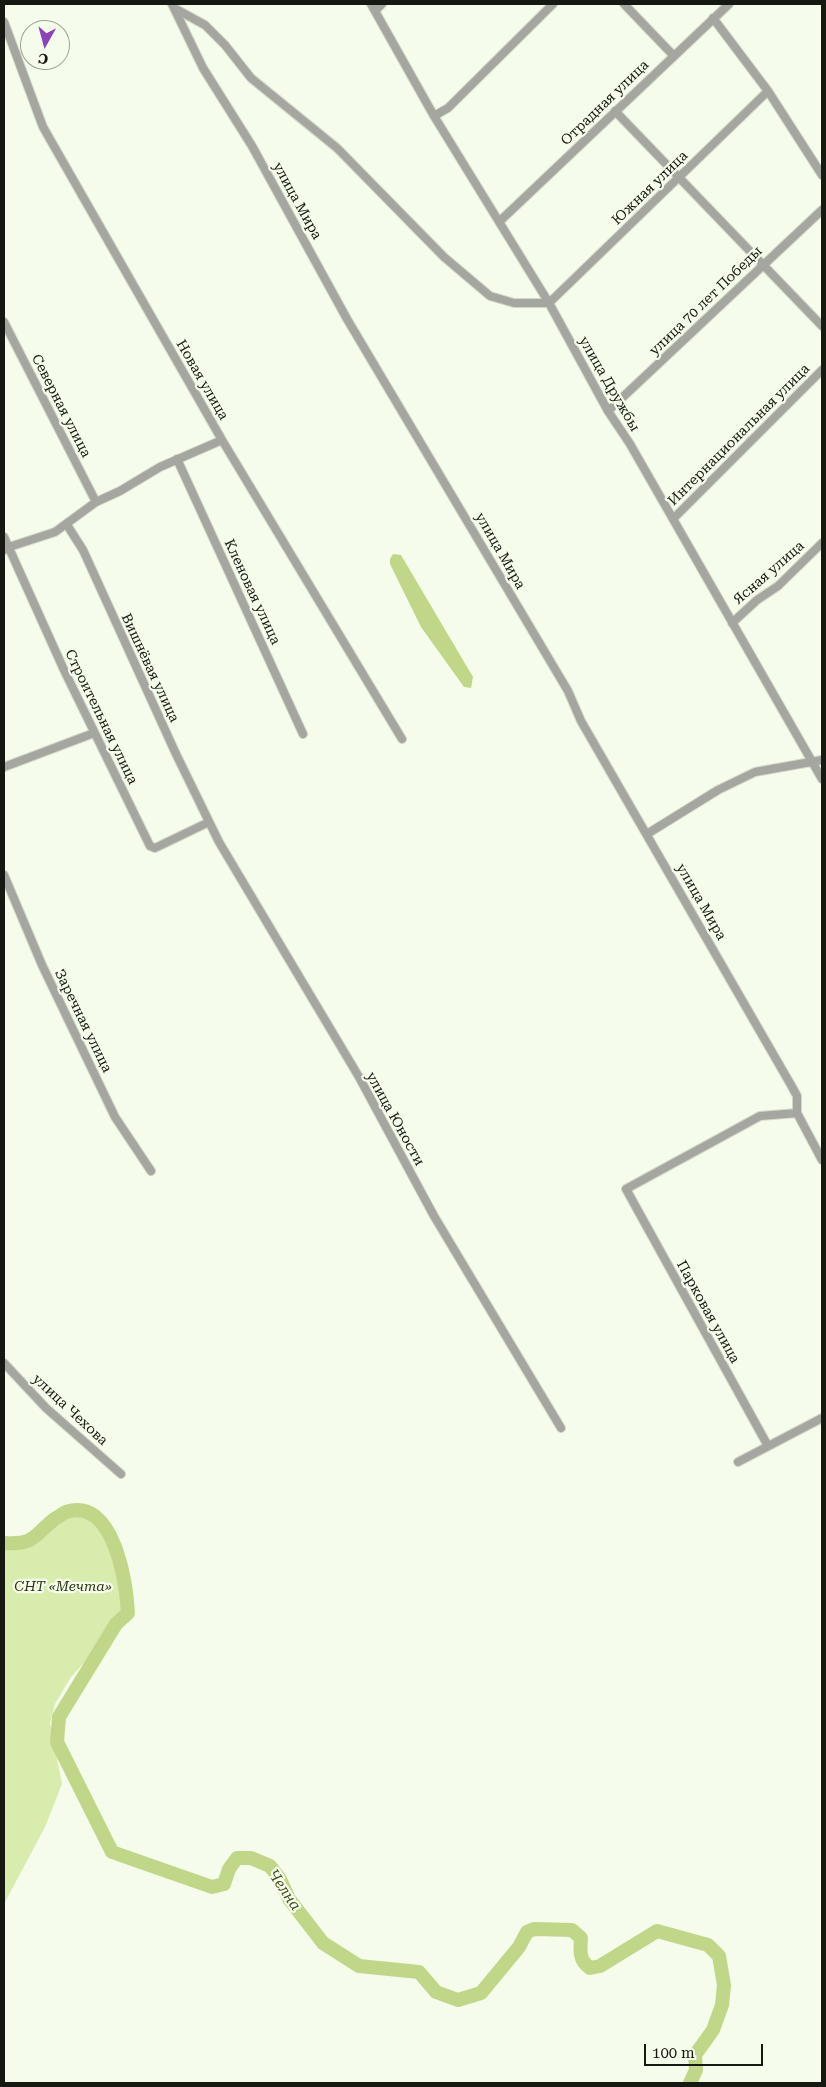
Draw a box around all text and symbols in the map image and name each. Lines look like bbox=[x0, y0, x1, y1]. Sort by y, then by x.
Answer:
north arrow bbox=[20, 20, 70, 70]
text: С bbox=[37, 50, 49, 67]
street label: Отрадная улица bbox=[558, 57, 652, 149]
street label: Южная улица bbox=[608, 147, 692, 229]
street label: улица Мира bbox=[269, 160, 325, 242]
street label: улица 70 лет Победы bbox=[646, 243, 766, 359]
street label: улица Дружбы bbox=[575, 333, 643, 435]
street label: Новая улица bbox=[172, 337, 232, 423]
street label: Северная улица bbox=[28, 352, 94, 460]
street label: Интернациональная улица bbox=[665, 361, 813, 509]
street label: улица Мира bbox=[471, 510, 529, 592]
street label: Кленовая улица bbox=[220, 537, 284, 647]
street label: Ясная улица bbox=[730, 538, 808, 608]
street label: Вишнёвая улица bbox=[117, 611, 183, 725]
street label: Строительная улица bbox=[61, 647, 141, 787]
street label: улица Мира bbox=[672, 861, 730, 943]
street label: Заречная улица bbox=[51, 967, 115, 1075]
street label: улица Юности bbox=[362, 1069, 428, 1169]
street label: Парковая улица bbox=[673, 1258, 743, 1366]
street label: улица Чехова bbox=[29, 1371, 111, 1449]
park label: СНТ «Мечта» bbox=[14, 1579, 112, 1595]
water label: Челна bbox=[264, 1866, 304, 1914]
scale bar bbox=[646, 2034, 765, 2066]
text: 100 m bbox=[652, 2044, 695, 2062]

